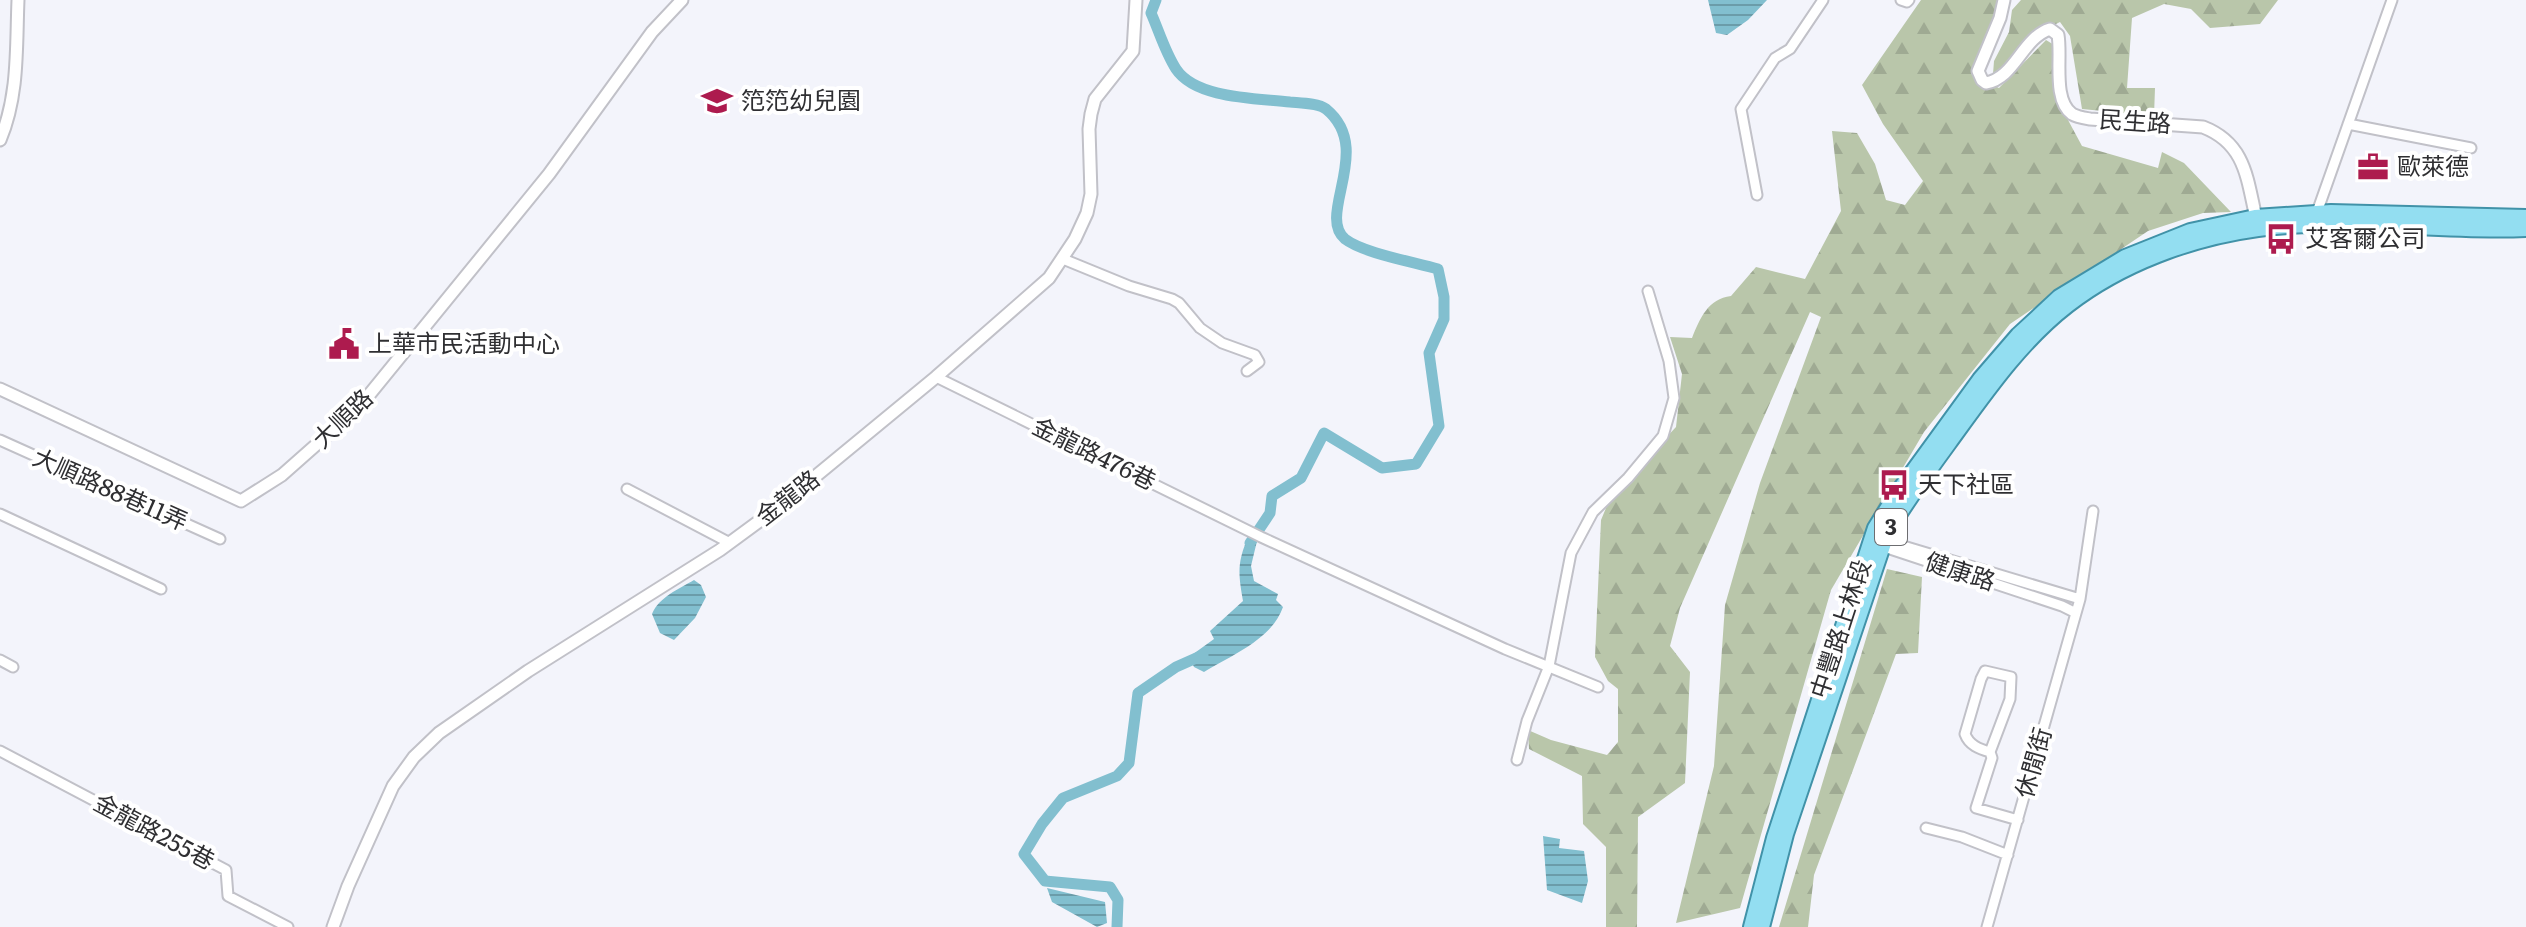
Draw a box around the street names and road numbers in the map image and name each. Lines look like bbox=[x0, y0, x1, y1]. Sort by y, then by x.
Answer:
street label: 民生路 bbox=[2098, 100, 2172, 139]
street label: 大順路 bbox=[303, 380, 379, 455]
street label: 金龍路476巷 bbox=[1027, 407, 1163, 497]
street label: 大順路88巷11弄 bbox=[28, 438, 194, 537]
street label: 金龍路 bbox=[747, 460, 826, 532]
road number: 3 bbox=[1875, 509, 1907, 545]
street label: 健康路 bbox=[1921, 542, 2000, 597]
street label: 中豐路上林段 bbox=[1800, 554, 1878, 702]
street label: 休閒街 bbox=[2005, 723, 2058, 802]
street label: 金龍路255巷 bbox=[88, 783, 222, 876]

